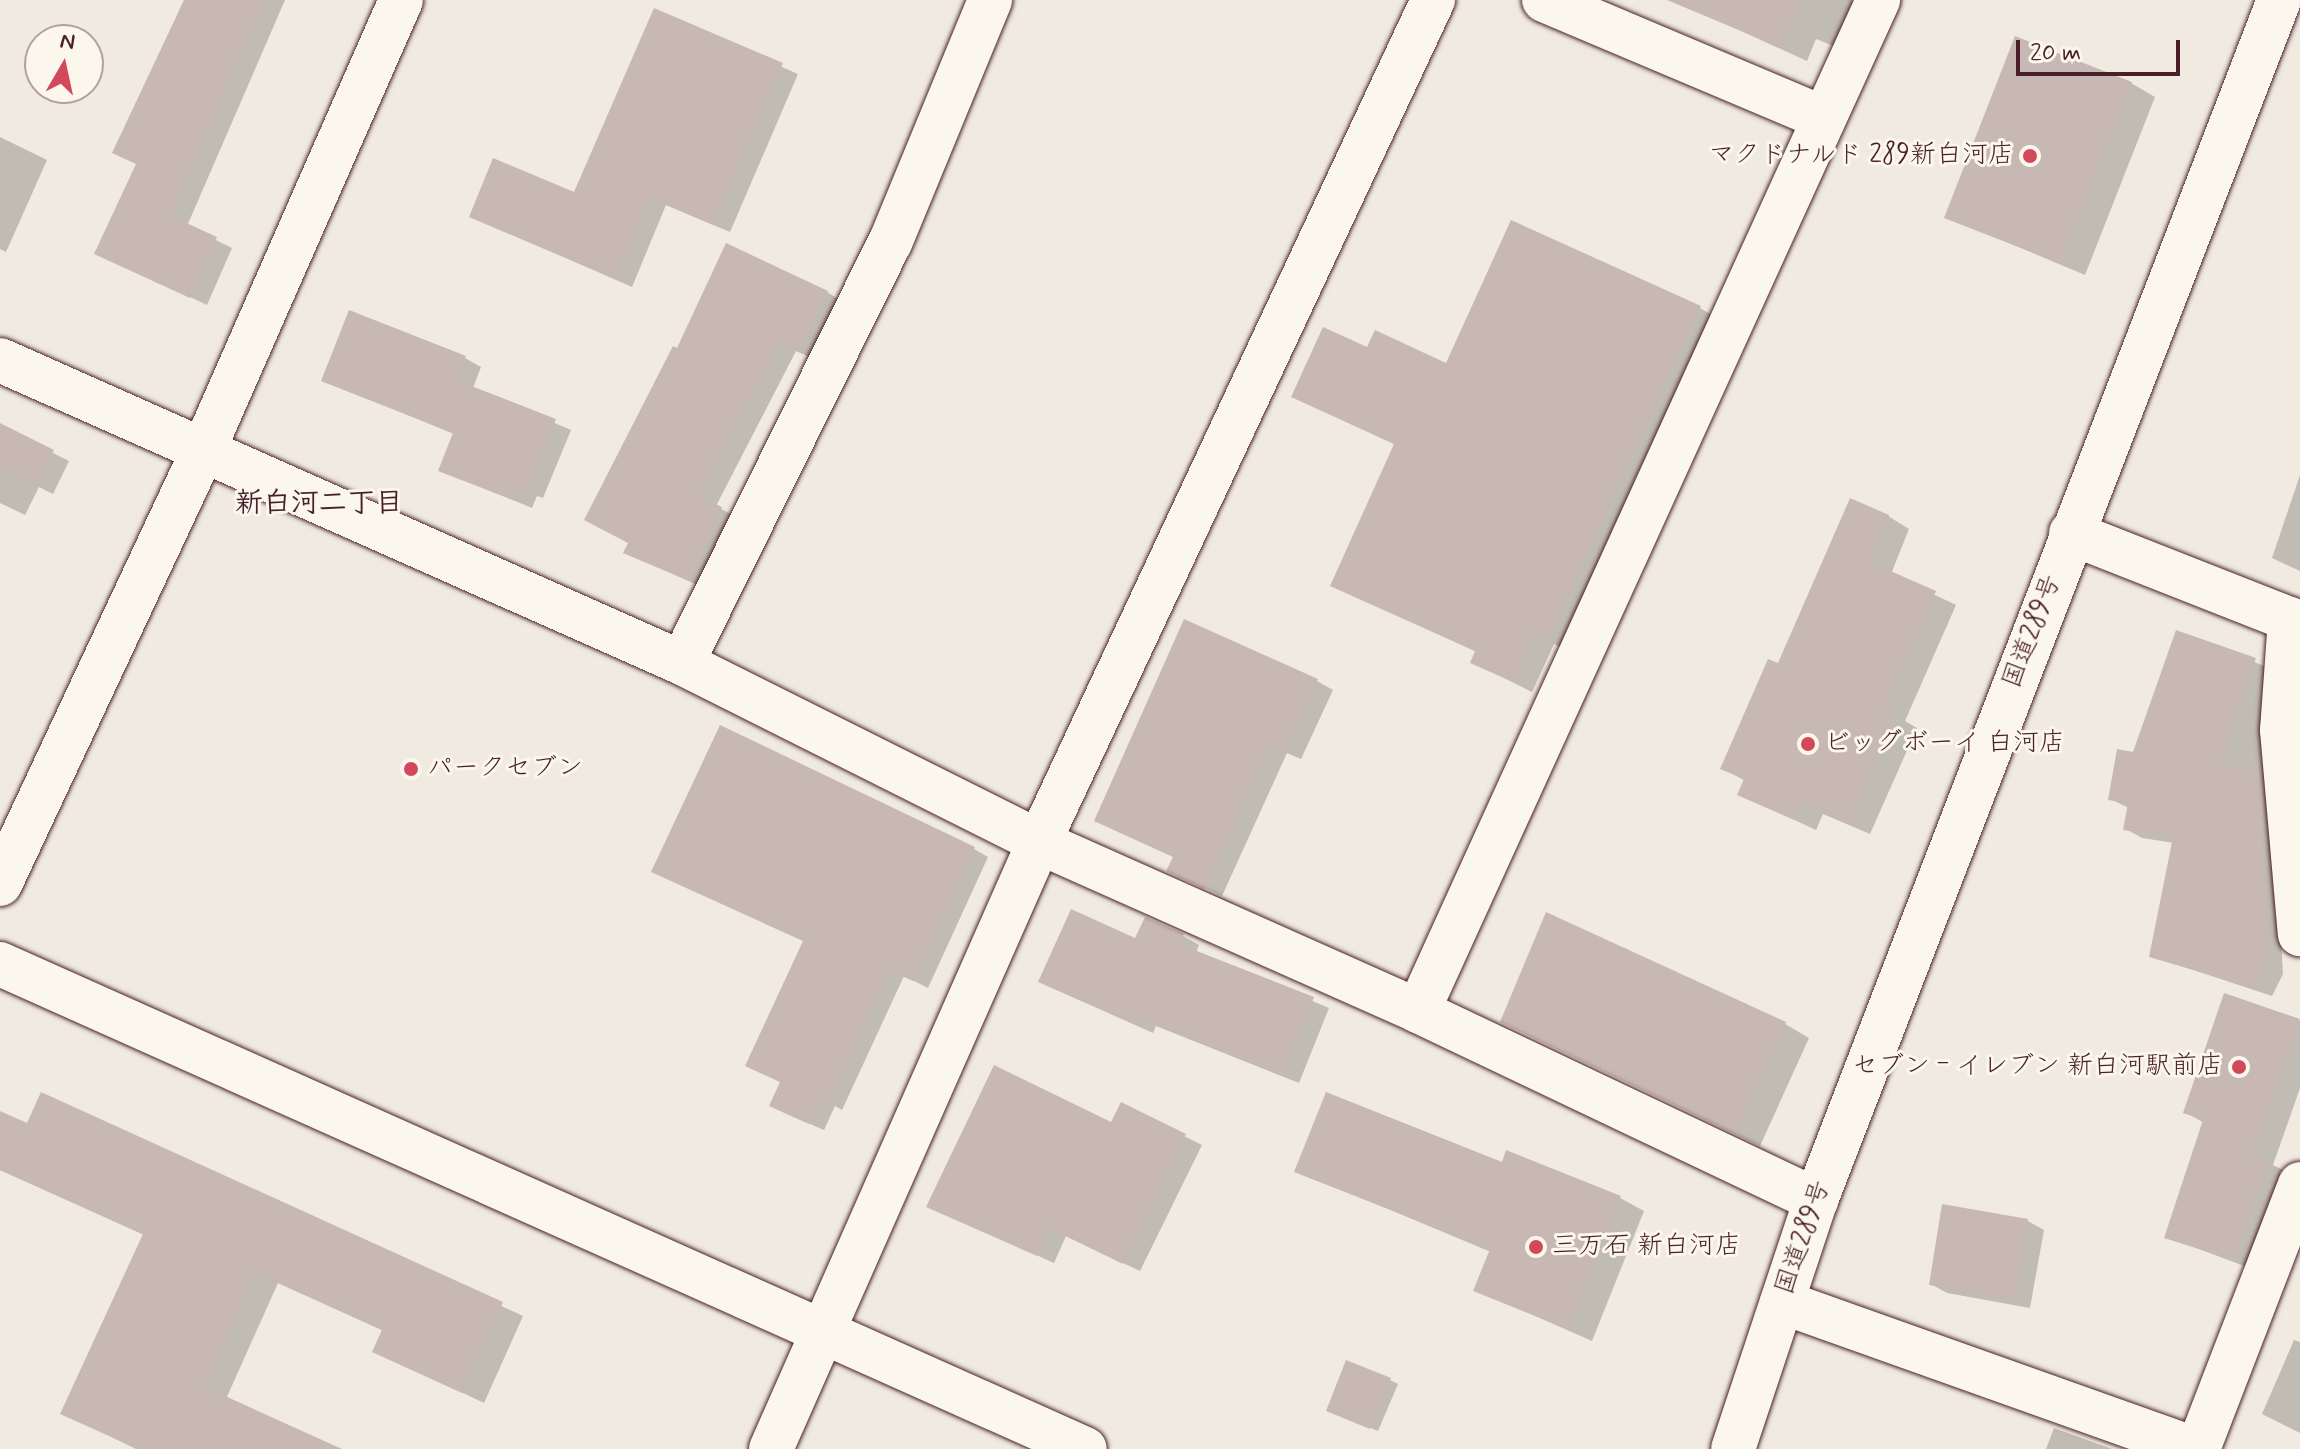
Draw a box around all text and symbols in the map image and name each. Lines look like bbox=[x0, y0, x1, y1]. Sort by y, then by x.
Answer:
north arrow bbox=[24, 24, 104, 104]
scale bar bbox=[2020, 24, 2184, 74]
text: N bbox=[58, 27, 77, 57]
text: 20 m bbox=[2030, 38, 2081, 69]
place label: マクドナルド 289新白河店 bbox=[1706, 140, 2014, 172]
marker: マクドナルド 289新白河店 bbox=[2021, 147, 2039, 165]
district label: 新白河二丁目 bbox=[235, 487, 403, 521]
street label: 国道289号 bbox=[1997, 571, 2069, 693]
place label: ビッグボーイ 白河店 bbox=[1824, 728, 2065, 760]
marker: ビッグボーイ 白河店 bbox=[1799, 735, 1817, 753]
place label: パークセブン bbox=[427, 753, 583, 785]
marker: パークセブン bbox=[402, 760, 420, 778]
place label: セブン‐イレブン 新白河駅前店 bbox=[1852, 1051, 2223, 1083]
marker: セブン‐イレブン 新白河駅前店 bbox=[2230, 1058, 2248, 1076]
street label: 国道289号 bbox=[1770, 1177, 1838, 1299]
place label: 三万石 新白河店 bbox=[1552, 1231, 1741, 1263]
marker: 三万石 新白河店 bbox=[1527, 1238, 1545, 1256]

